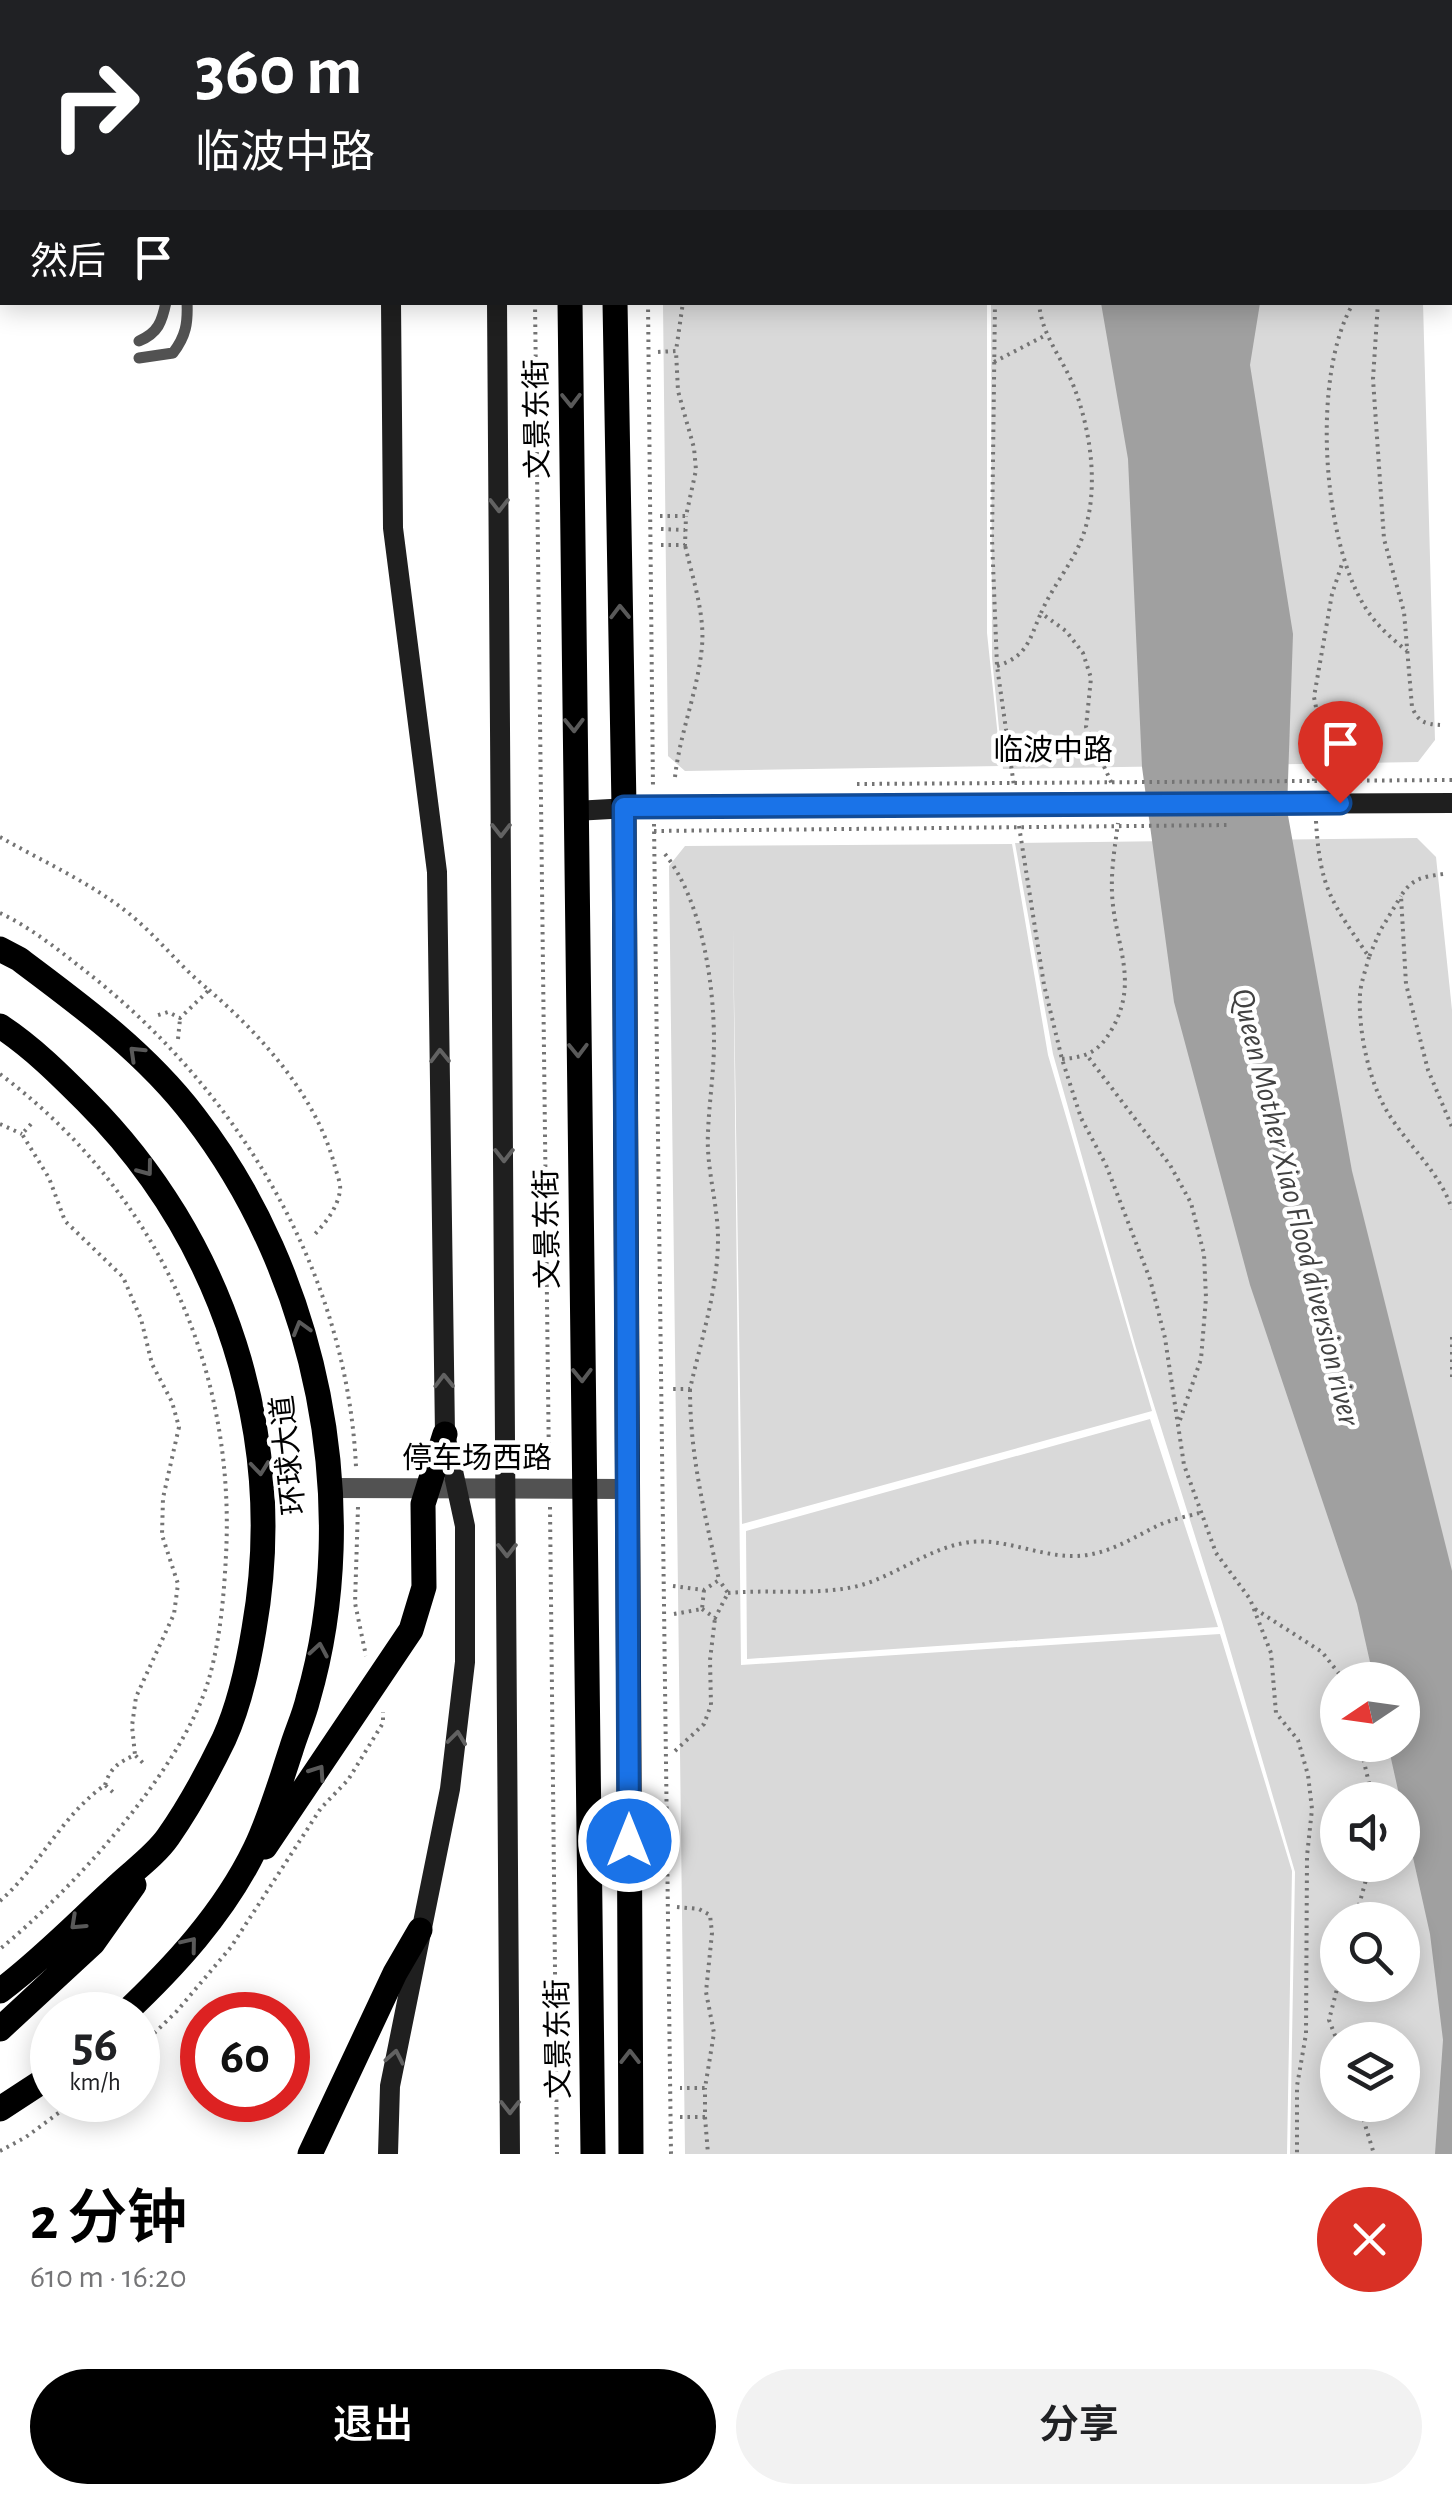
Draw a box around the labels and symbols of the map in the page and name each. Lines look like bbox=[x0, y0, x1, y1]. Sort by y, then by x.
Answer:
street label: 文景东街 bbox=[520, 359, 554, 479]
one-way arrow bbox=[560, 392, 581, 408]
one-way arrow bbox=[488, 497, 509, 513]
one-way arrow bbox=[610, 603, 631, 619]
pin bbox=[1298, 701, 1383, 804]
one-way arrow bbox=[563, 718, 585, 733]
street label: 临波中路 bbox=[993, 734, 1113, 766]
one-way arrow bbox=[490, 822, 512, 838]
water label: Queen Mother Xiao Flood diversion river bbox=[1226, 985, 1366, 1430]
one-way arrow bbox=[567, 1042, 589, 1058]
one-way arrow bbox=[130, 1047, 148, 1065]
one-way arrow bbox=[429, 1048, 450, 1064]
one-way arrow bbox=[493, 1148, 515, 1163]
one-way arrow bbox=[134, 1158, 151, 1176]
street label: 文景东街 bbox=[530, 1169, 564, 1289]
one-way arrow bbox=[292, 1321, 313, 1338]
one-way arrow bbox=[572, 1367, 593, 1383]
one-way arrow bbox=[433, 1373, 455, 1388]
street label: 环球大道 bbox=[266, 1394, 310, 1516]
street label: 停车场西路 bbox=[402, 1442, 552, 1474]
one-way arrow bbox=[249, 1461, 270, 1477]
one-way arrow bbox=[496, 1542, 518, 1558]
one-way arrow bbox=[307, 1642, 328, 1659]
north arrow bbox=[1320, 1662, 1420, 1762]
one-way arrow bbox=[446, 1730, 467, 1746]
one-way arrow bbox=[306, 1764, 324, 1783]
position arrow bbox=[577, 1789, 681, 1893]
one-way arrow bbox=[70, 1911, 89, 1929]
one-way arrow bbox=[178, 1938, 196, 1956]
street label: 文景东街 bbox=[541, 1979, 575, 2099]
speed limit sign: 60 bbox=[180, 1992, 310, 2122]
one-way arrow bbox=[619, 2048, 641, 2064]
one-way arrow bbox=[384, 2049, 405, 2066]
one-way arrow bbox=[499, 2100, 521, 2115]

